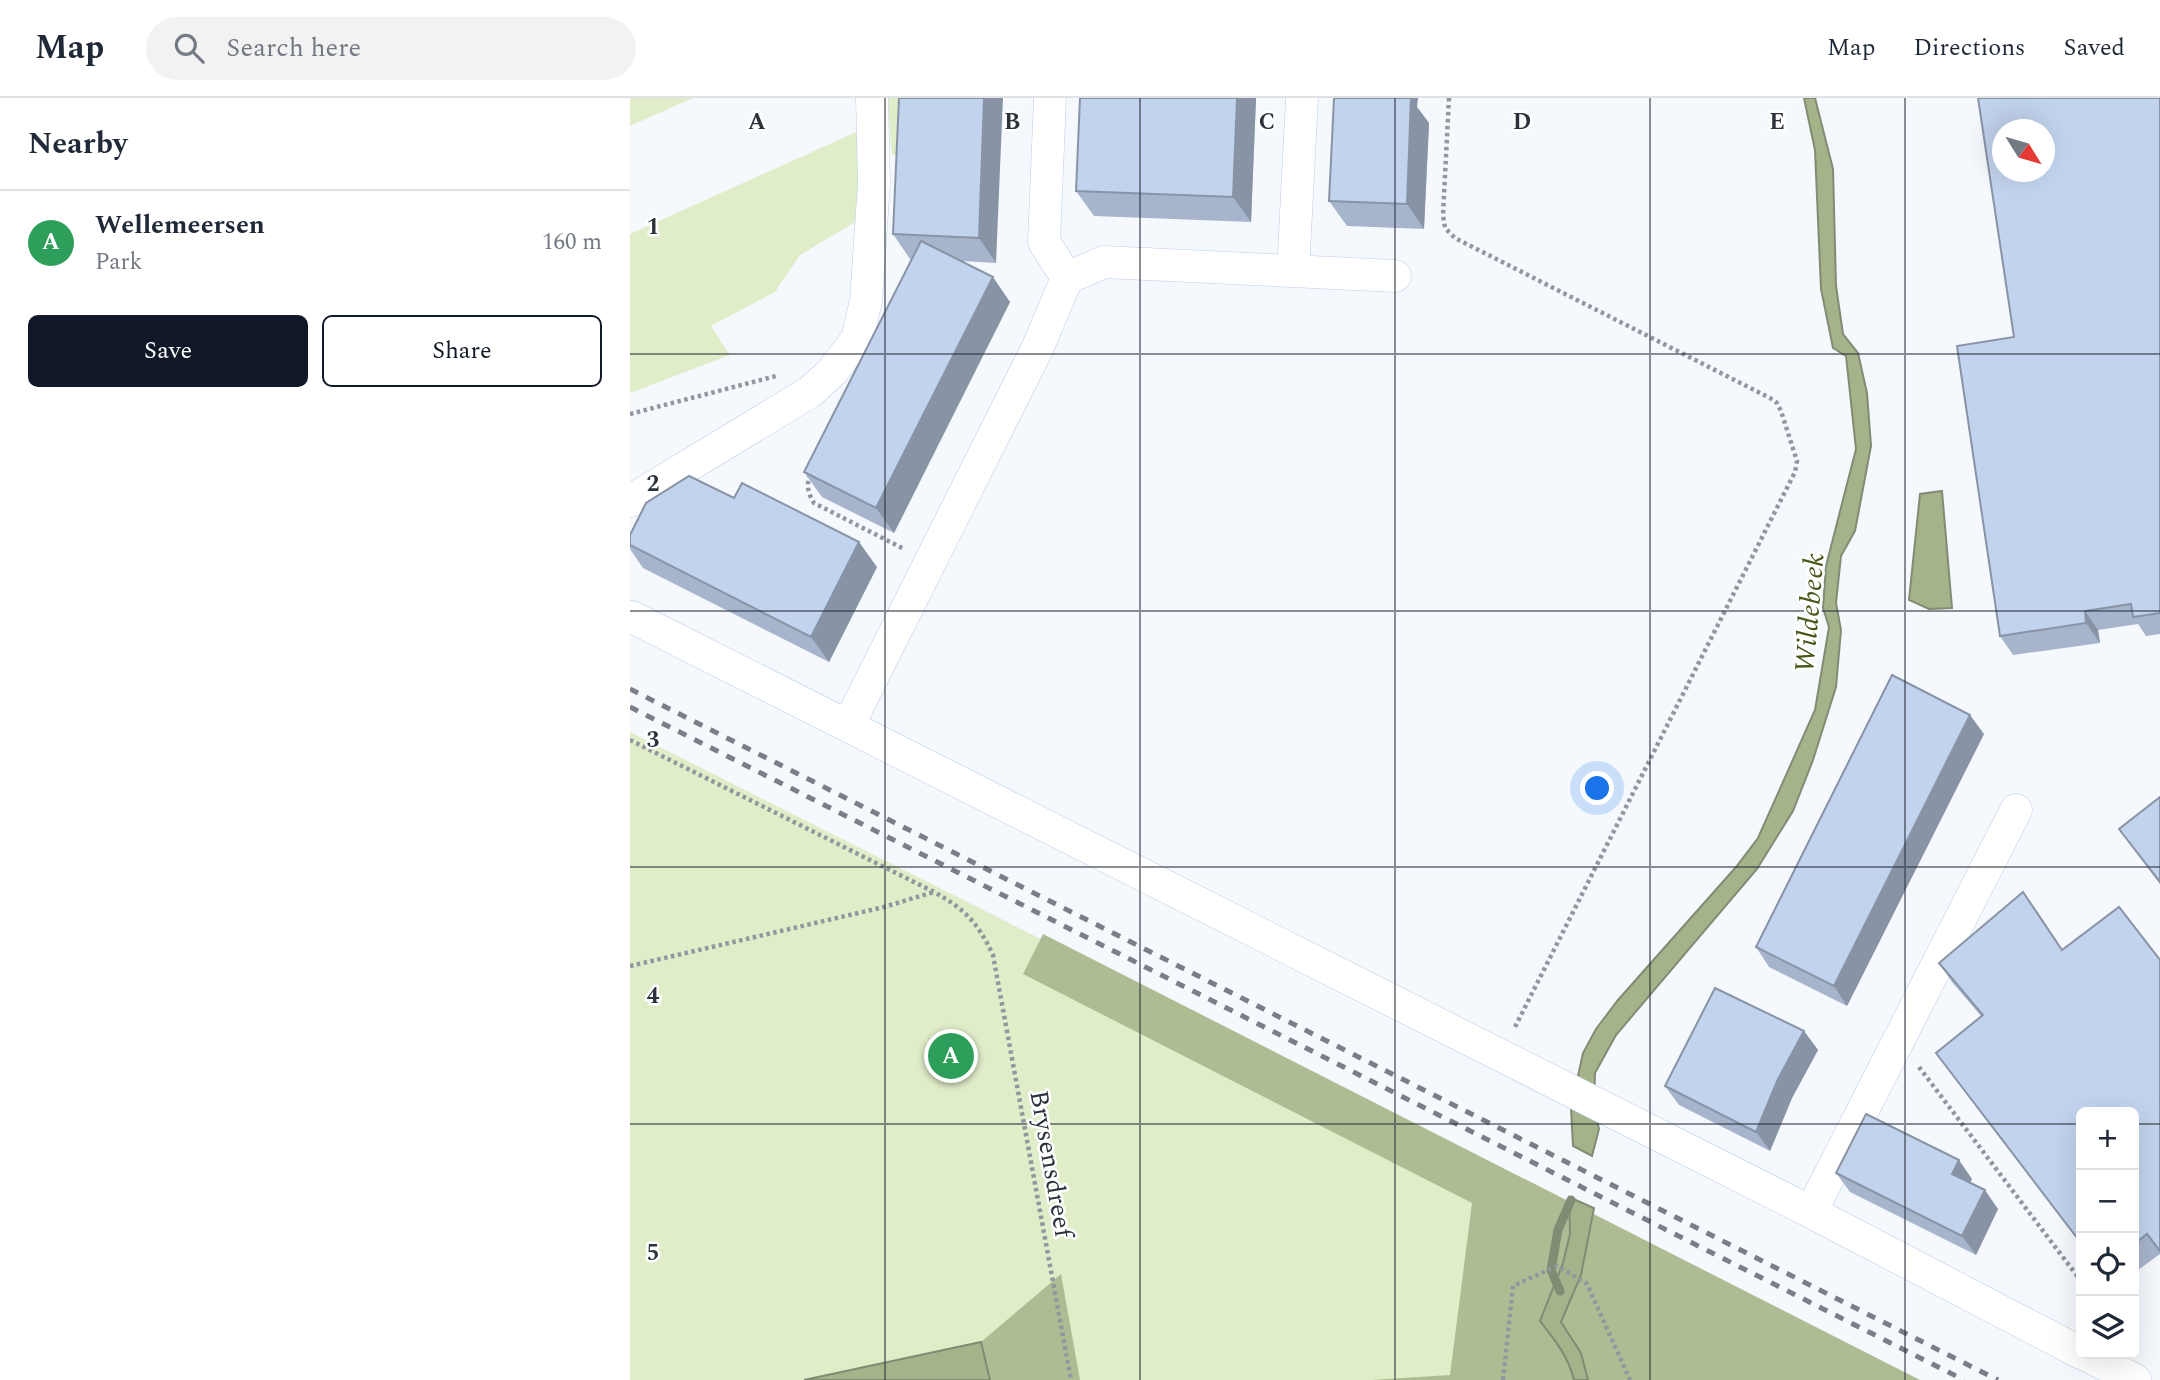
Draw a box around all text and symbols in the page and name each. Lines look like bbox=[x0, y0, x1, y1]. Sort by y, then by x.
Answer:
search box bbox=[146, 17, 636, 80]
text: Map bbox=[35, 23, 104, 73]
text: Search here bbox=[226, 28, 361, 68]
icon: search bbox=[170, 29, 208, 67]
text: Map bbox=[1827, 30, 1875, 66]
text: Directions bbox=[1913, 30, 2025, 66]
text: Saved bbox=[2063, 30, 2125, 66]
text: A bbox=[748, 105, 766, 140]
text: B bbox=[1004, 105, 1020, 140]
text: C bbox=[1259, 105, 1275, 140]
text: D bbox=[1513, 105, 1531, 140]
text: E bbox=[1769, 105, 1785, 140]
north arrow bbox=[1992, 119, 2055, 182]
text: Nearby bbox=[28, 121, 127, 167]
text: Wellemeersen bbox=[95, 205, 265, 245]
text: 1 bbox=[647, 210, 659, 245]
text: A bbox=[42, 225, 60, 260]
text: 160 m bbox=[542, 225, 602, 260]
text: Park bbox=[95, 245, 142, 280]
button: Save bbox=[28, 315, 308, 387]
button: Share bbox=[322, 315, 602, 387]
text: 2 bbox=[647, 467, 660, 502]
water label: Wildebeek bbox=[1783, 551, 1837, 675]
text: 3 bbox=[647, 723, 660, 758]
your location bbox=[1580, 771, 1614, 805]
text: 4 bbox=[647, 979, 660, 1014]
pin: A bbox=[928, 1030, 974, 1082]
street label: Brysensdreef bbox=[1018, 1087, 1084, 1243]
map controls bbox=[2076, 1107, 2139, 1359]
button: + bbox=[2076, 1107, 2139, 1170]
button: − bbox=[2076, 1170, 2139, 1233]
button: locate bbox=[2076, 1233, 2139, 1296]
text: 5 bbox=[647, 1236, 659, 1271]
button: layers bbox=[2076, 1296, 2139, 1359]

